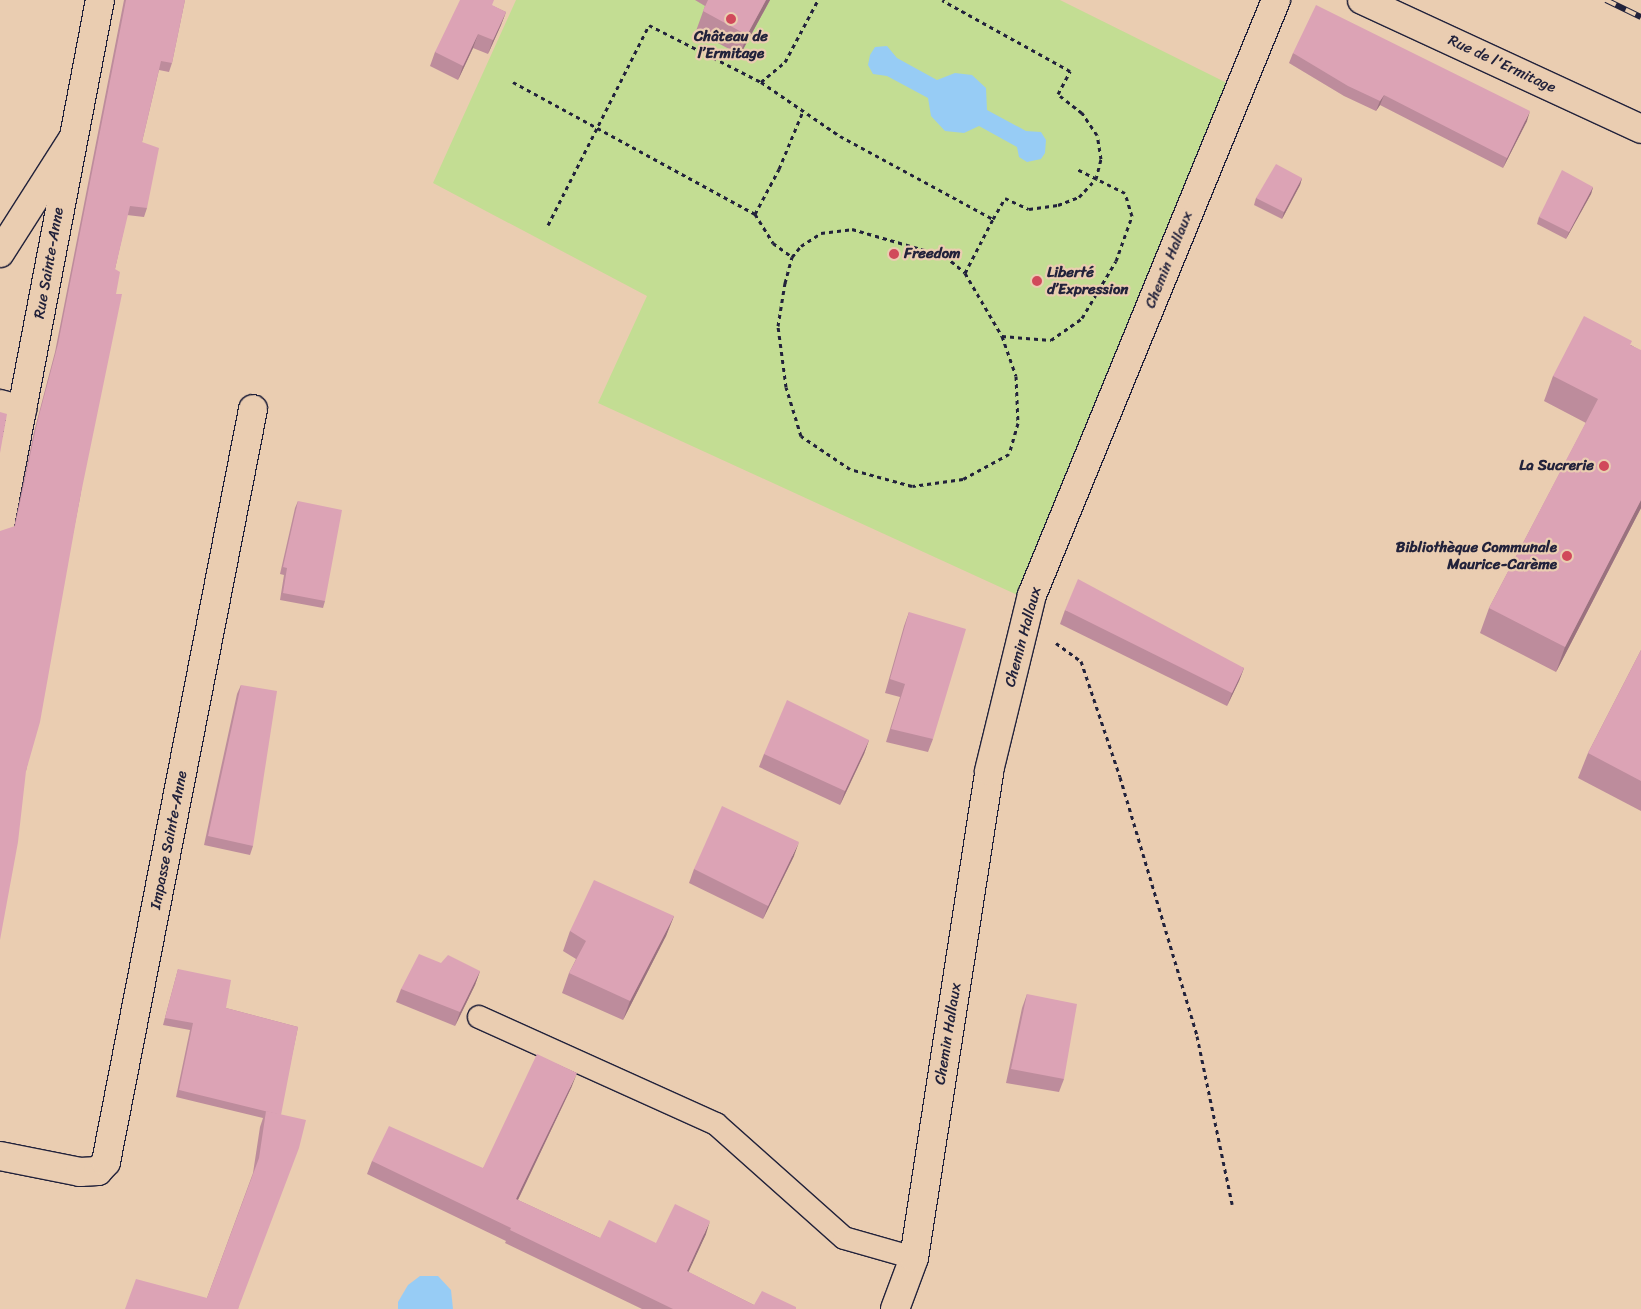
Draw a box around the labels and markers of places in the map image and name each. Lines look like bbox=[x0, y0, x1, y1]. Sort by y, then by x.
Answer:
marker: Château de l’Ermitage bbox=[725, 13, 737, 25]
place label: Château de l’Ermitage bbox=[694, 27, 768, 62]
place label: Freedom bbox=[904, 245, 961, 263]
marker: Freedom bbox=[888, 248, 900, 260]
place label: Liberté d’Expression bbox=[1047, 263, 1128, 298]
marker: Liberté d’Expression bbox=[1031, 275, 1043, 287]
place label: La Sucrerie bbox=[1519, 457, 1594, 475]
marker: La Sucrerie bbox=[1598, 460, 1610, 472]
place label: Bibliothèque Communale Maurice-Carème bbox=[1395, 538, 1557, 573]
marker: Bibliothèque Communale Maurice-Carème bbox=[1561, 550, 1573, 562]

